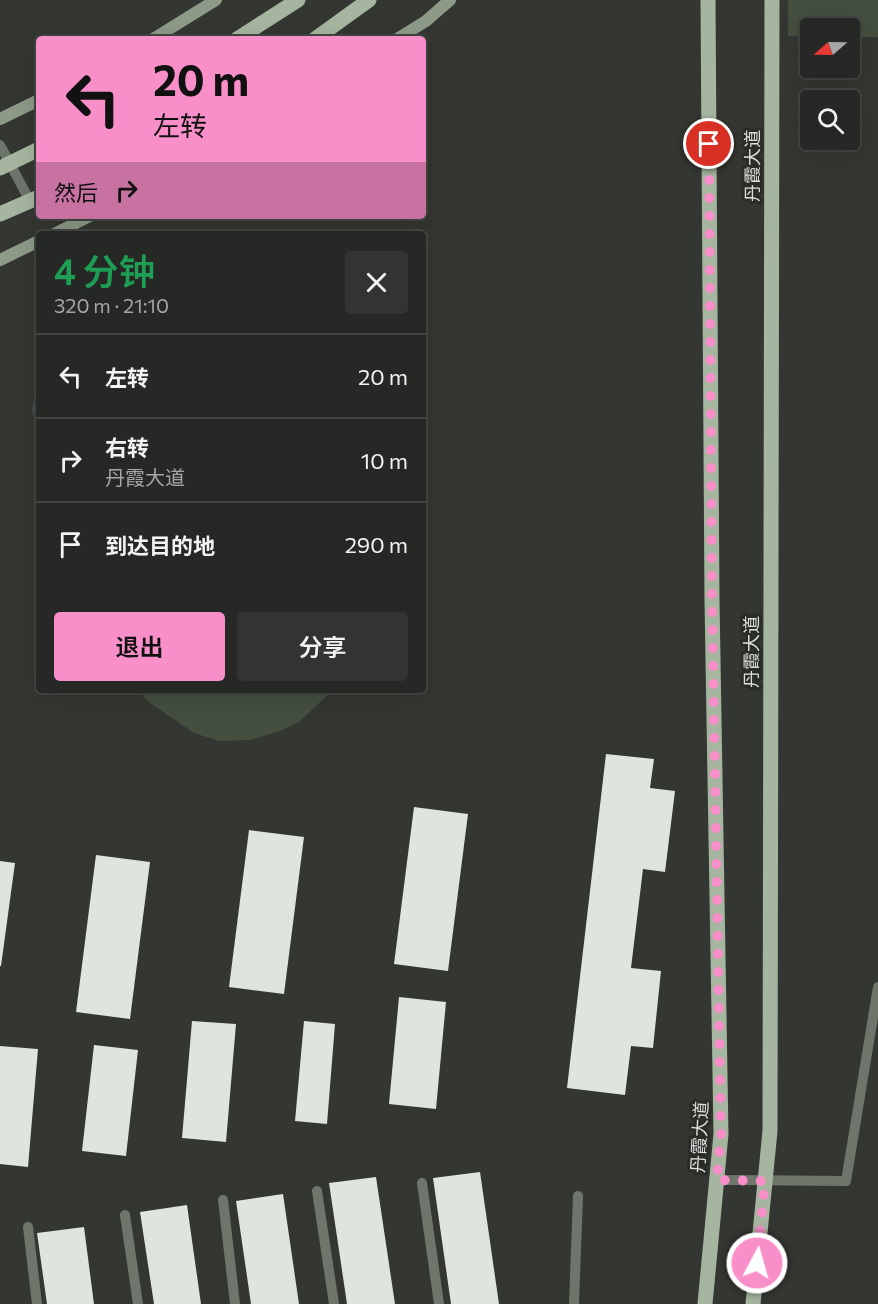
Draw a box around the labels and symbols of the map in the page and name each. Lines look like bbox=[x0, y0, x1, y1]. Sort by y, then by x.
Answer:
north arrow bbox=[800, 18, 860, 78]
pin bbox=[683, 118, 734, 169]
street label: 丹霞大道 bbox=[741, 130, 763, 202]
street label: 丹霞大道 bbox=[740, 616, 762, 688]
street label: 丹霞大道 bbox=[686, 1100, 712, 1174]
position arrow bbox=[725, 1231, 789, 1295]

